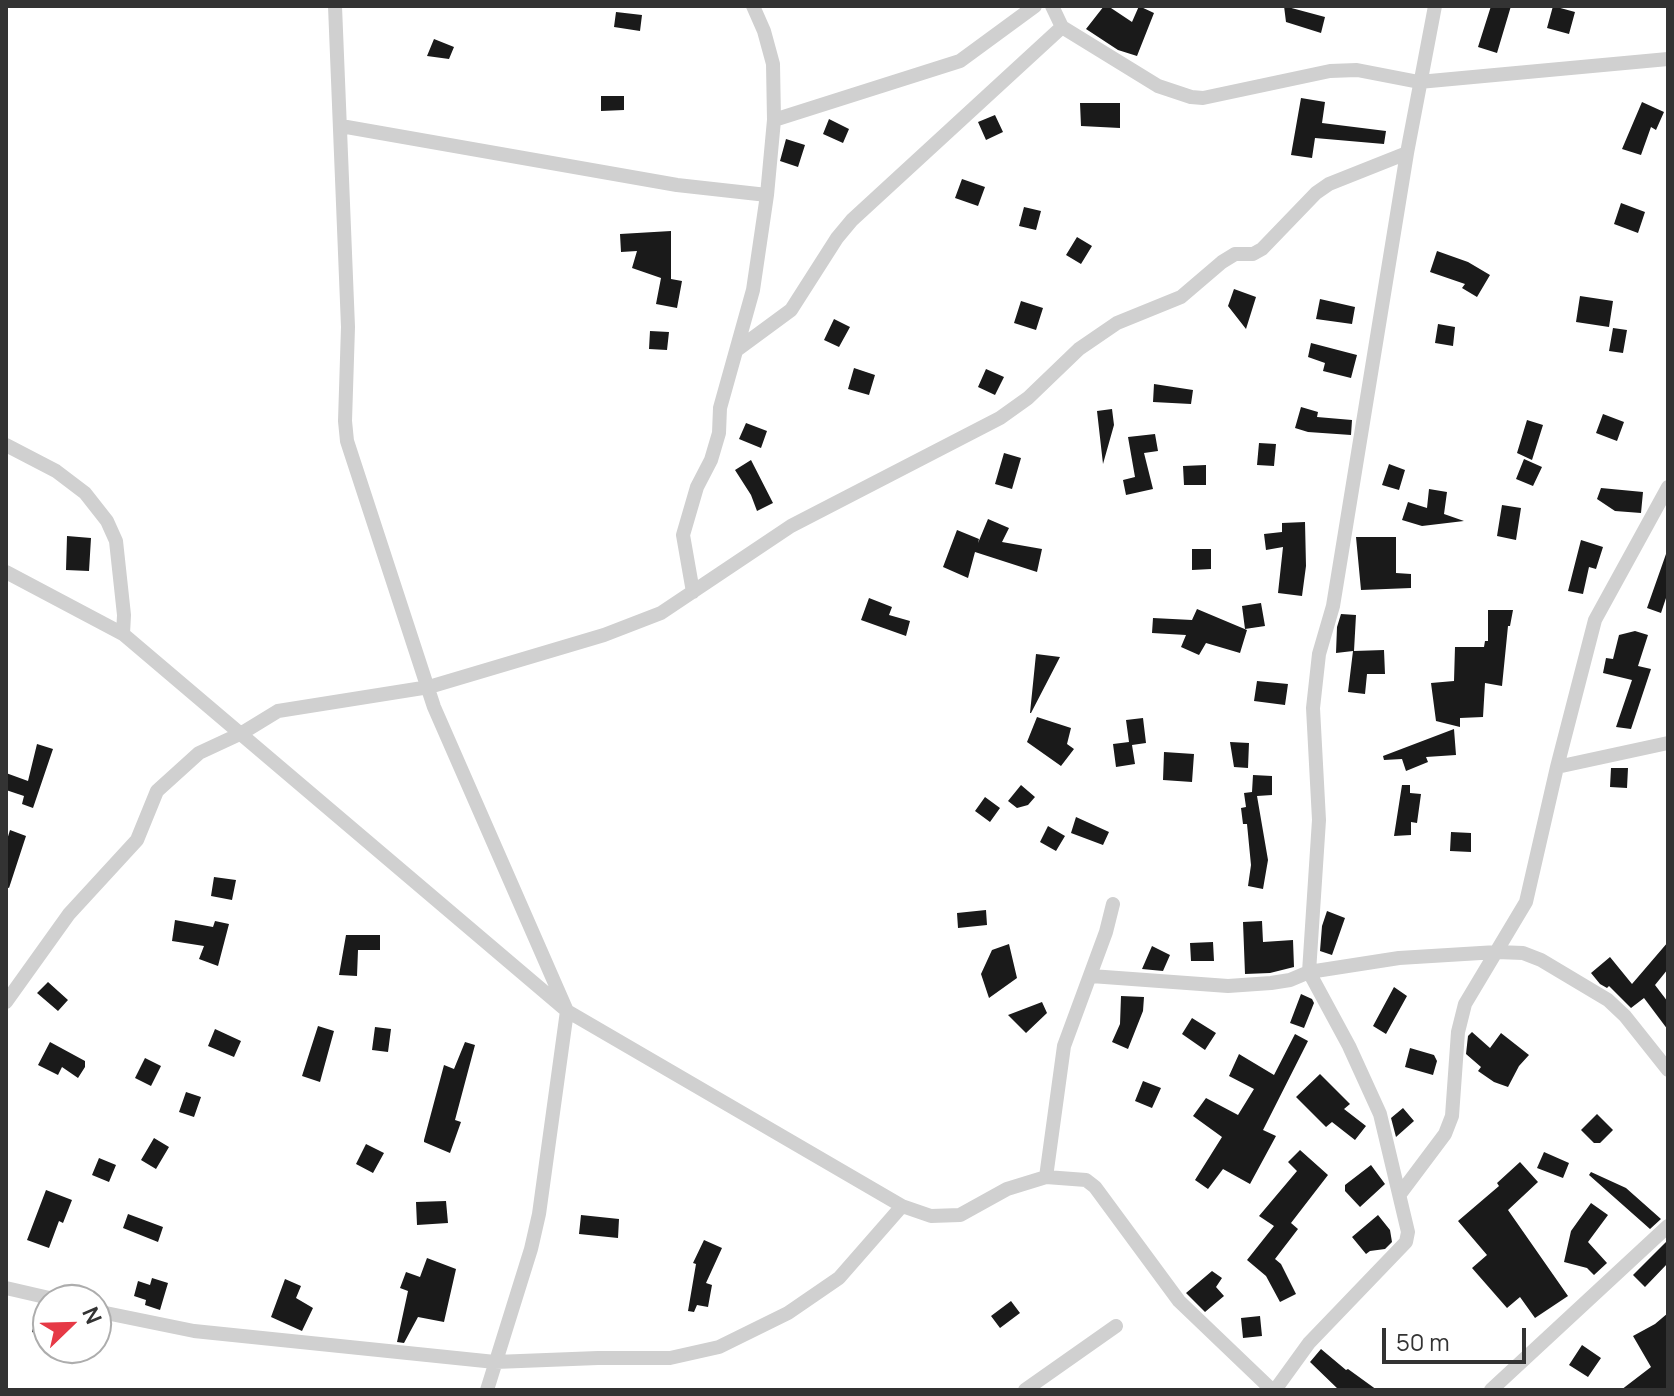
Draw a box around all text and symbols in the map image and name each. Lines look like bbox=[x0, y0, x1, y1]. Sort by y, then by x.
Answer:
north arrow bbox=[32, 1284, 112, 1364]
text: N bbox=[75, 1302, 109, 1329]
scale bar bbox=[1386, 1312, 1530, 1362]
text: 50 m bbox=[1396, 1325, 1450, 1358]

